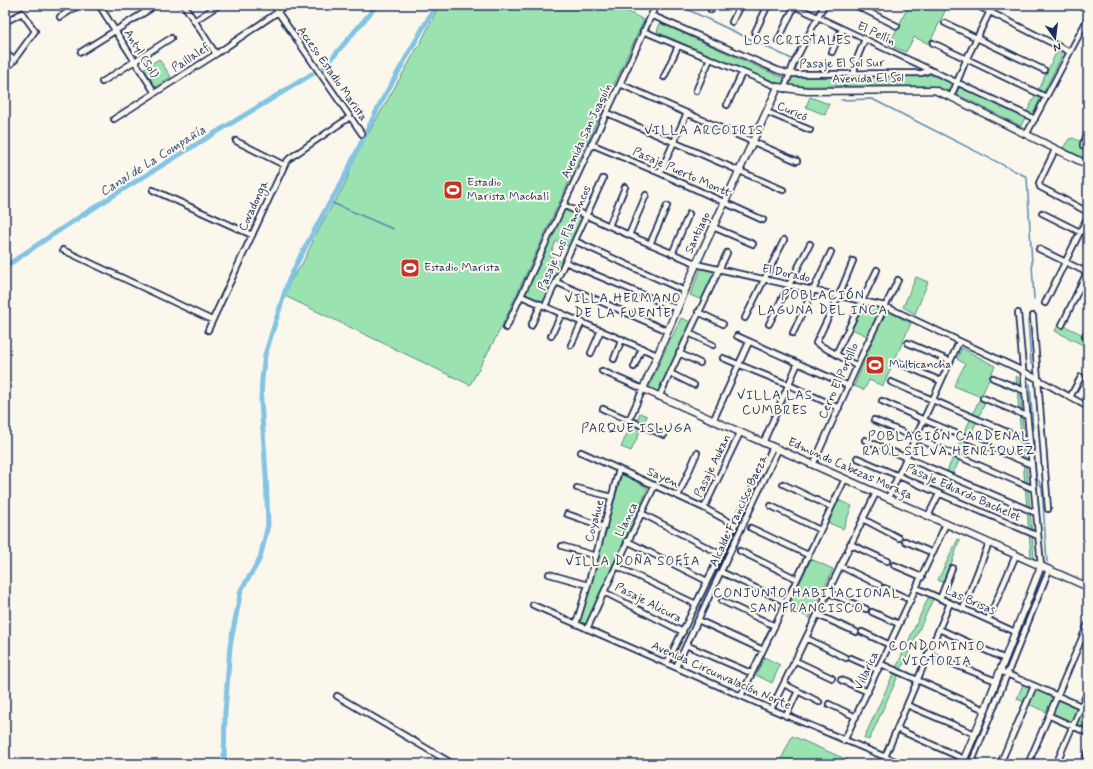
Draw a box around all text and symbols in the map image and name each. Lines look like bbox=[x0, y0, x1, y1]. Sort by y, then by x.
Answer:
street label: El Pellín bbox=[854, 18, 898, 50]
north arrow bbox=[1035, 18, 1075, 58]
street label: Acceso Estadio Marista bbox=[293, 23, 371, 125]
street label: Antyl (Sol) bbox=[120, 27, 163, 82]
district label: LOS CRISTALES bbox=[744, 32, 852, 49]
text: N bbox=[1052, 39, 1062, 54]
street label: Paillalef bbox=[169, 40, 213, 76]
street label: Pasaje El Sol Sur bbox=[799, 55, 885, 73]
street label: Avenida El Sol bbox=[832, 70, 904, 88]
street label: Avenida San Joaquín bbox=[558, 81, 616, 181]
street label: Curicó bbox=[774, 98, 810, 126]
water label: Canal de La Compañía bbox=[97, 121, 209, 201]
district label: VILLA ARCOIRIS bbox=[644, 122, 764, 139]
street label: Pasaje Puerto Montt bbox=[630, 144, 735, 202]
place label: Estadio Marista Machalí bbox=[467, 175, 550, 205]
street label: Covadonga bbox=[235, 177, 273, 234]
sports icon: Estadio Marista Machalí bbox=[442, 179, 464, 201]
street label: Pasaje Los Flamencos bbox=[535, 183, 595, 293]
street label: Santiago bbox=[681, 210, 715, 256]
sports icon: Estadio Marista bbox=[399, 257, 421, 279]
place label: Estadio Marista bbox=[424, 260, 500, 276]
street label: El Dorado bbox=[760, 261, 812, 287]
district label: POBLACIÓN LAGUNA DEL INCA bbox=[758, 287, 888, 319]
district label: VILLA HERMANO DE LA FUENTE bbox=[564, 290, 682, 322]
street label: Cerro El Portillo bbox=[815, 340, 863, 422]
sports icon: Multicancha bbox=[864, 354, 886, 376]
place label: Multicancha bbox=[889, 357, 951, 373]
district label: VILLA LAS CUMBRES bbox=[737, 387, 813, 419]
district label: PARQUE ISLUGA bbox=[581, 420, 693, 437]
district label: POBLACIÓN CARDENAL RAÚL SILVA HENRÍQUEZ bbox=[863, 428, 1035, 460]
street label: Pasaje Aukan bbox=[691, 432, 735, 500]
street label: Edmundo Cabezas Moraga bbox=[785, 434, 915, 505]
street label: Alcalde Francisco Baeza bbox=[706, 452, 772, 569]
street label: Pasaje Eduardo Bachelet bbox=[903, 460, 1023, 526]
street label: Sayen bbox=[644, 464, 682, 492]
street label: Coyahue bbox=[582, 498, 608, 544]
street label: Llanca bbox=[612, 500, 642, 540]
district label: VILLA DOÑA SOFÍA bbox=[566, 552, 700, 570]
street label: Pasaje Alicura bbox=[612, 579, 684, 627]
street label: Las Brisas bbox=[942, 583, 998, 619]
district label: CONJUNTO HABITACIONAL SAN FRANCISCO bbox=[713, 585, 901, 617]
street label: Avenida Circunvalación Norte bbox=[649, 638, 793, 714]
district label: CONDOMINIO VICTORIA bbox=[889, 638, 985, 670]
street label: Villarica bbox=[851, 649, 883, 693]

